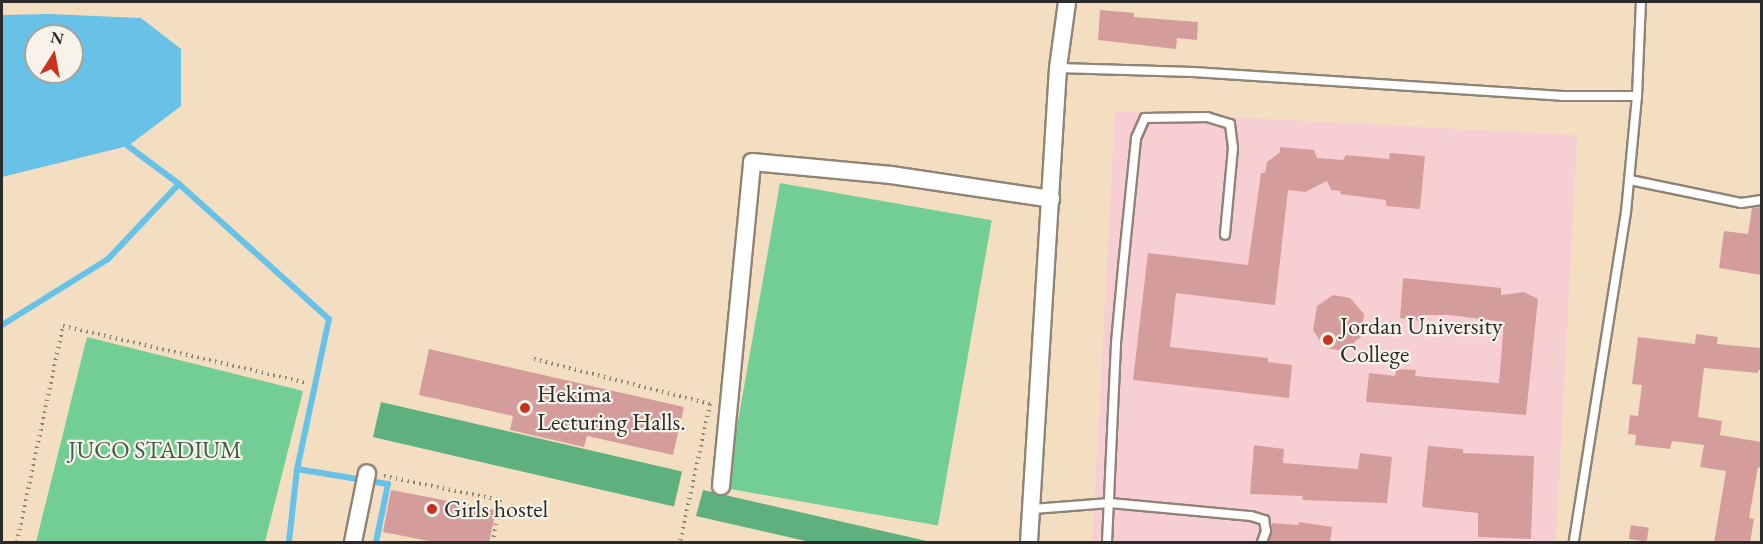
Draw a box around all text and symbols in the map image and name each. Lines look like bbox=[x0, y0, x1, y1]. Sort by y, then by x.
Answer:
north arrow bbox=[24, 24, 84, 84]
text: N bbox=[49, 26, 66, 49]
place label: Jordan University College bbox=[1340, 312, 1502, 368]
marker: Jordan University College bbox=[1321, 333, 1335, 347]
place label: Hekima Lecturing Halls. bbox=[537, 380, 686, 436]
marker: Hekima Lecturing Halls. bbox=[518, 401, 532, 415]
park label: JUCO STADIUM bbox=[68, 436, 242, 464]
place label: Girls hostel bbox=[444, 495, 548, 523]
marker: Girls hostel bbox=[425, 502, 439, 516]

